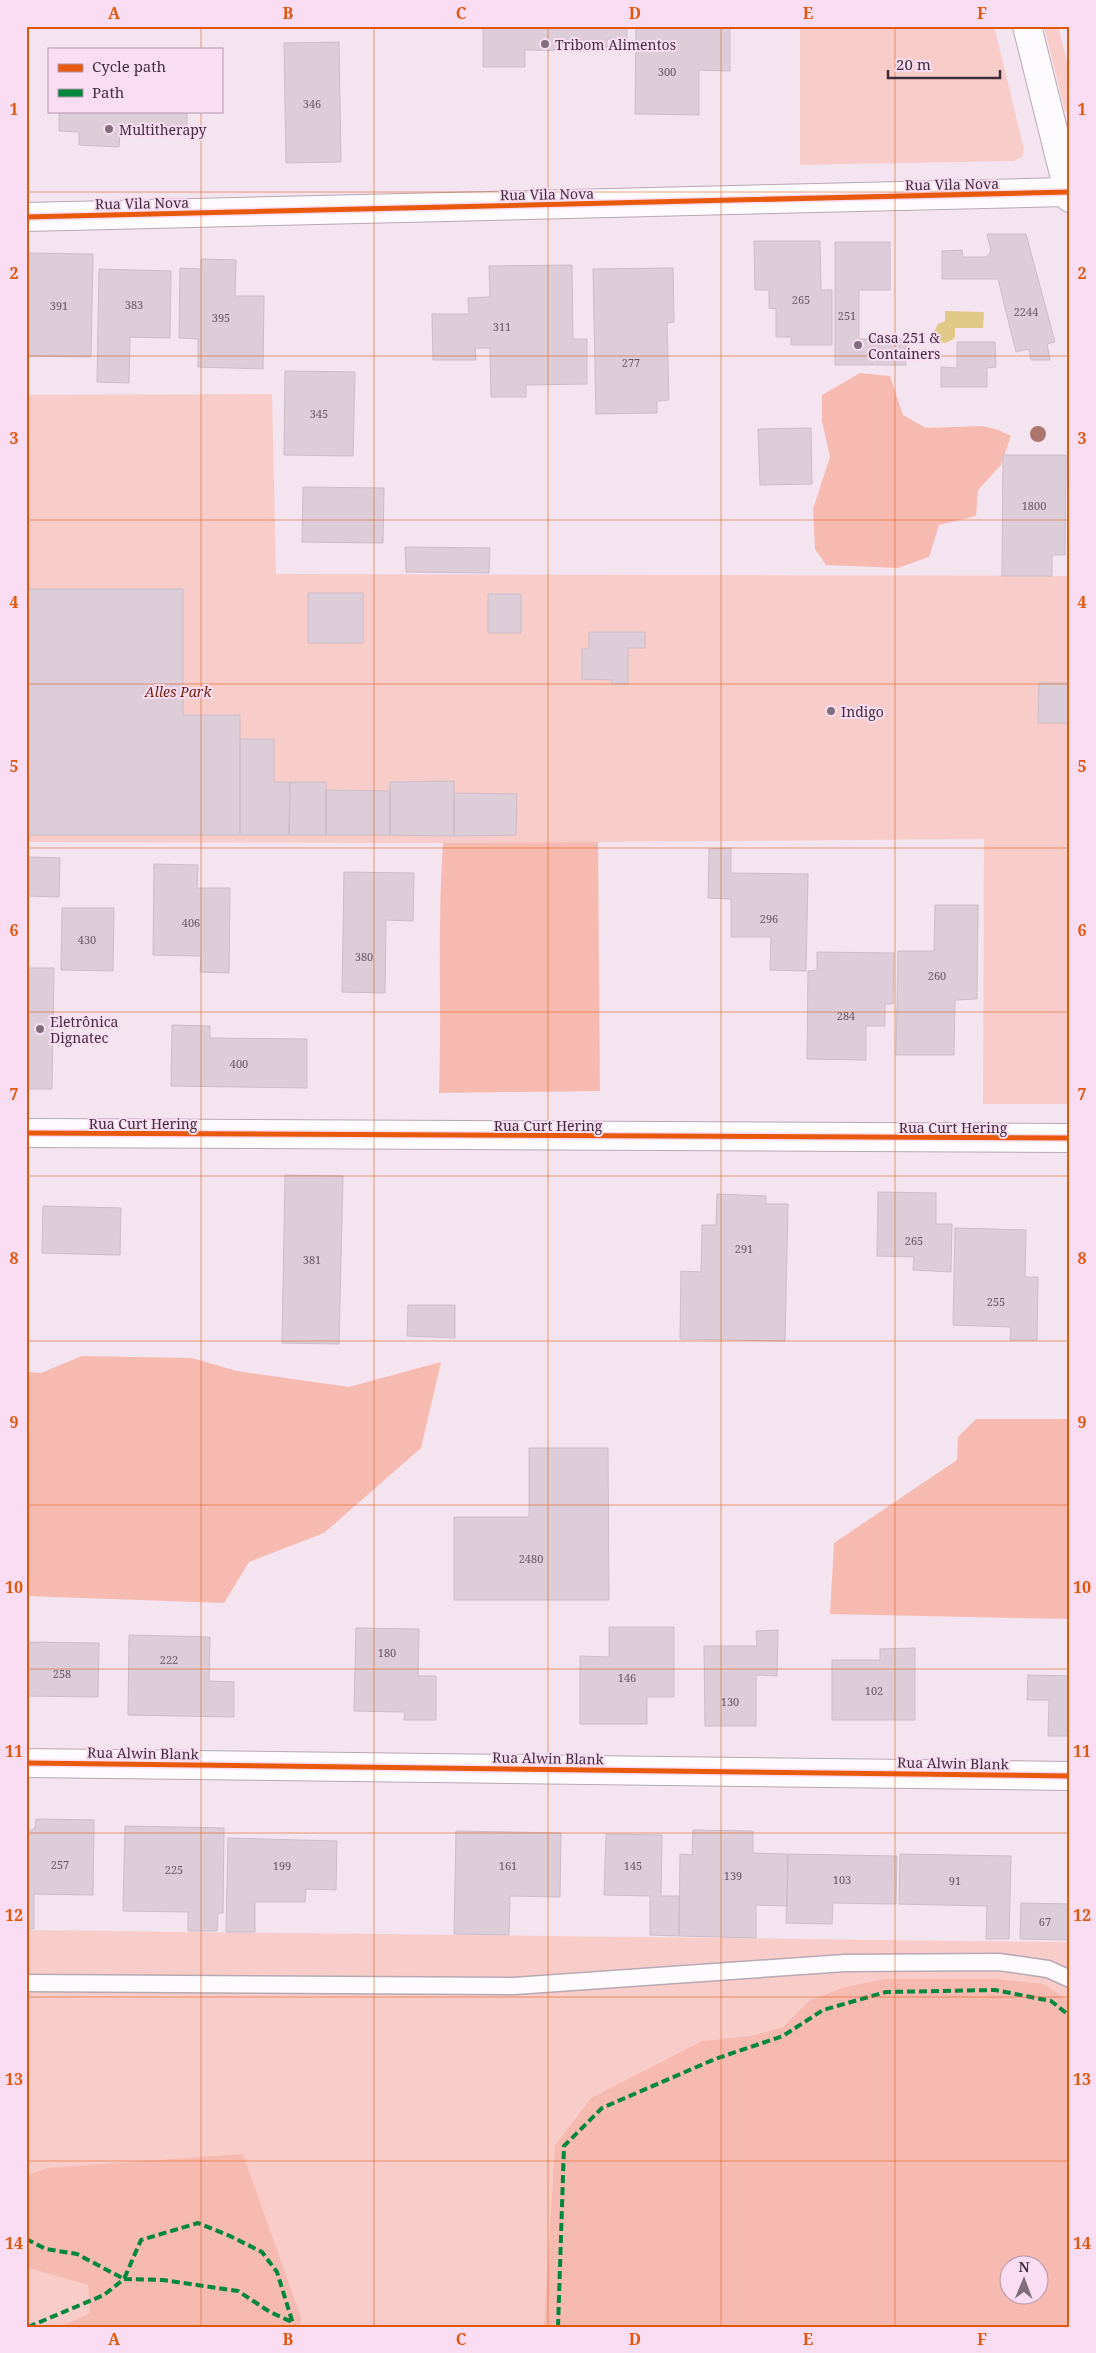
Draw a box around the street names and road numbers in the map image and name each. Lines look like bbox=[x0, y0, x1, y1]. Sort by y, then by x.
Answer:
street label: Rua Vila Nova bbox=[905, 174, 999, 194]
street label: Rua Vila Nova bbox=[500, 184, 594, 204]
street label: Rua Vila Nova bbox=[95, 193, 189, 213]
street label: Rua Curt Hering bbox=[89, 1114, 198, 1133]
street label: Rua Curt Hering bbox=[494, 1116, 603, 1135]
street label: Rua Curt Hering bbox=[899, 1118, 1008, 1137]
street label: Rua Alwin Blank bbox=[87, 1743, 200, 1763]
street label: Rua Alwin Blank bbox=[492, 1748, 605, 1768]
street label: Rua Alwin Blank bbox=[897, 1753, 1010, 1773]

